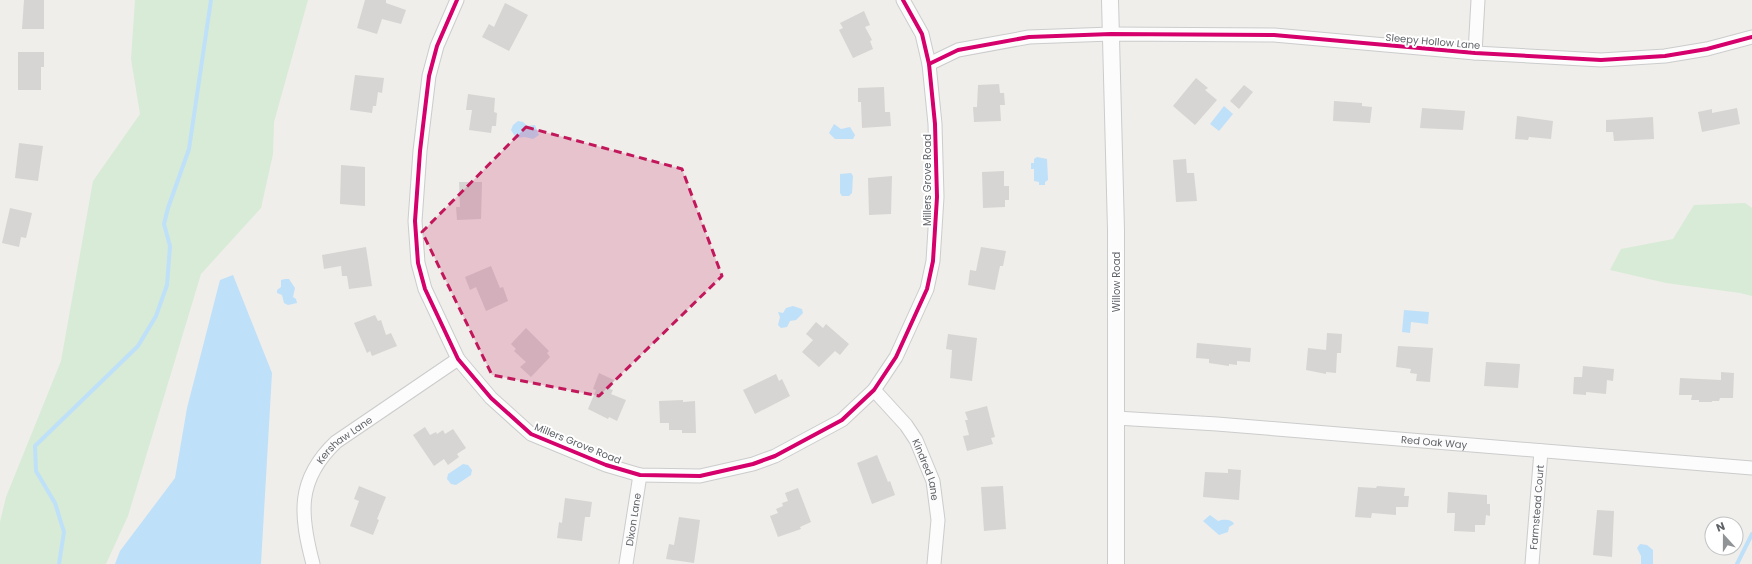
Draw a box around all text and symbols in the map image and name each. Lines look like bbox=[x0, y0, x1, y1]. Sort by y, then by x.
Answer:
street label: Sleepy Hollow Lane bbox=[1385, 30, 1481, 53]
street label: Millers Grove Road bbox=[920, 134, 935, 226]
street label: Willow Road bbox=[1109, 252, 1124, 312]
street label: Kershaw Lane bbox=[313, 413, 375, 467]
street label: Millers Grove Road bbox=[532, 419, 623, 468]
street label: Red Oak Way bbox=[1400, 432, 1468, 453]
street label: Kindred Lane bbox=[908, 437, 942, 501]
street label: Farmstead Court bbox=[1526, 464, 1548, 550]
street label: Dixon Lane bbox=[622, 492, 645, 547]
north arrow bbox=[1704, 516, 1744, 556]
text: N bbox=[1714, 518, 1727, 536]

